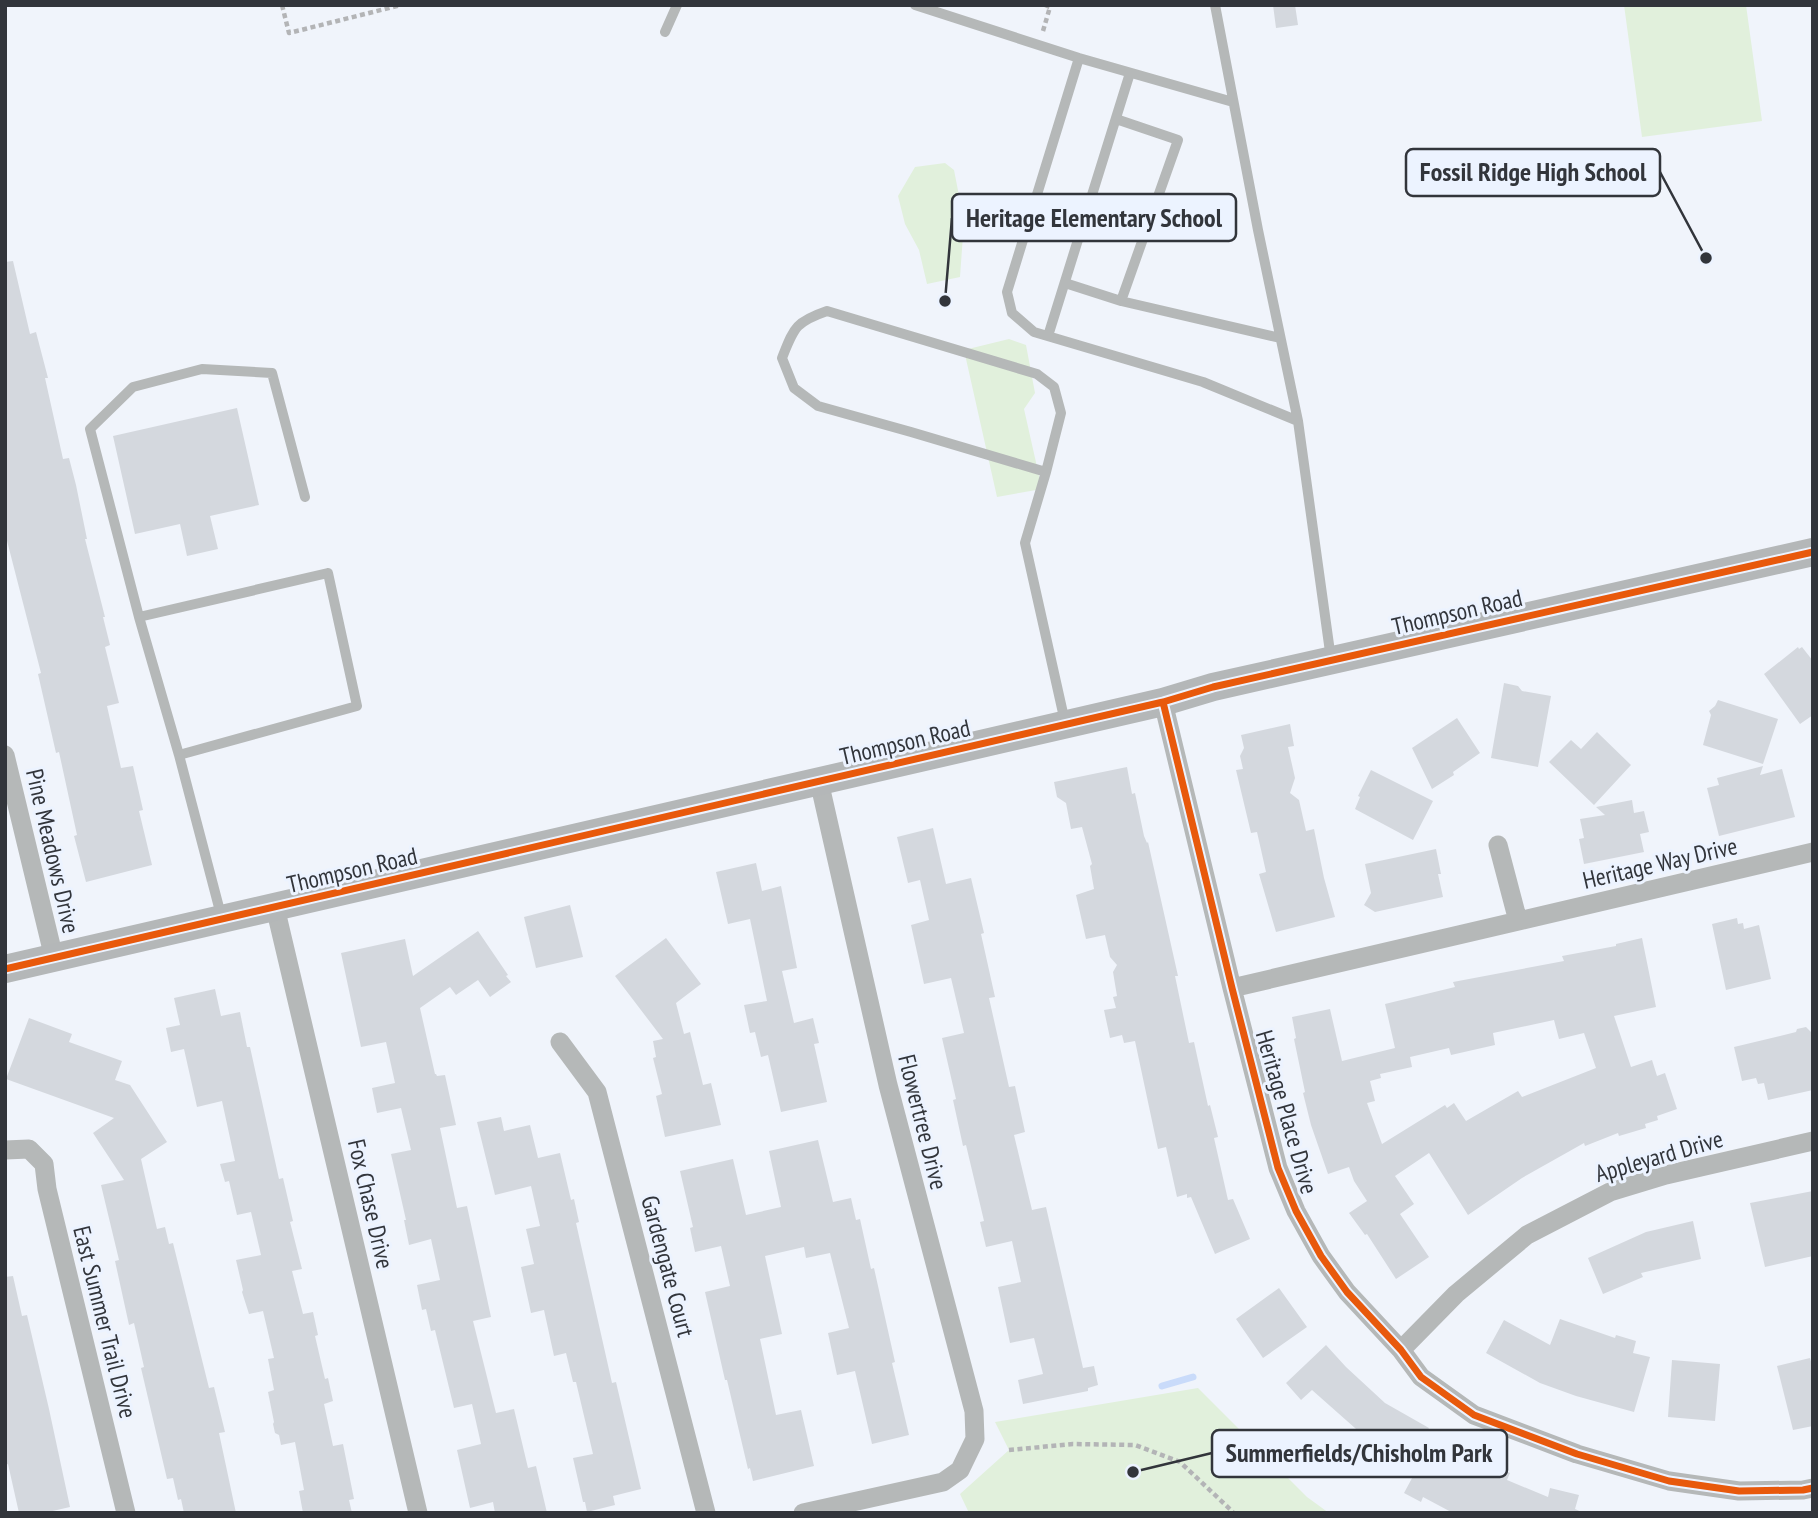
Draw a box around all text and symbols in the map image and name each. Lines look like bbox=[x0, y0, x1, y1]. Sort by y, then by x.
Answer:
callout: Fossil Ridge High School bbox=[1406, 149, 1660, 196]
text: Fossil Ridge High School bbox=[1420, 155, 1647, 188]
callout: Heritage Elementary School bbox=[952, 194, 1236, 241]
text: Heritage Elementary School bbox=[966, 201, 1223, 234]
street label: Thompson Road bbox=[1389, 582, 1525, 642]
street label: Thompson Road bbox=[837, 712, 973, 772]
street label: Pine Meadows Drive bbox=[19, 766, 87, 936]
street label: Heritage Way Drive bbox=[1580, 830, 1740, 896]
street label: Thompson Road bbox=[284, 840, 420, 900]
street label: Heritage Place Drive bbox=[1249, 1027, 1325, 1197]
street label: Flowertree Drive bbox=[891, 1051, 955, 1193]
street label: Appleyard Drive bbox=[1591, 1123, 1727, 1189]
street label: Fox Chase Drive bbox=[341, 1136, 401, 1272]
street label: Gardengate Court bbox=[634, 1192, 702, 1340]
street label: East Summer Trail Drive bbox=[66, 1223, 144, 1421]
callout: Summerfields/Chisholm Park bbox=[1212, 1430, 1507, 1477]
text: Summerfields/Chisholm Park bbox=[1226, 1436, 1493, 1469]

